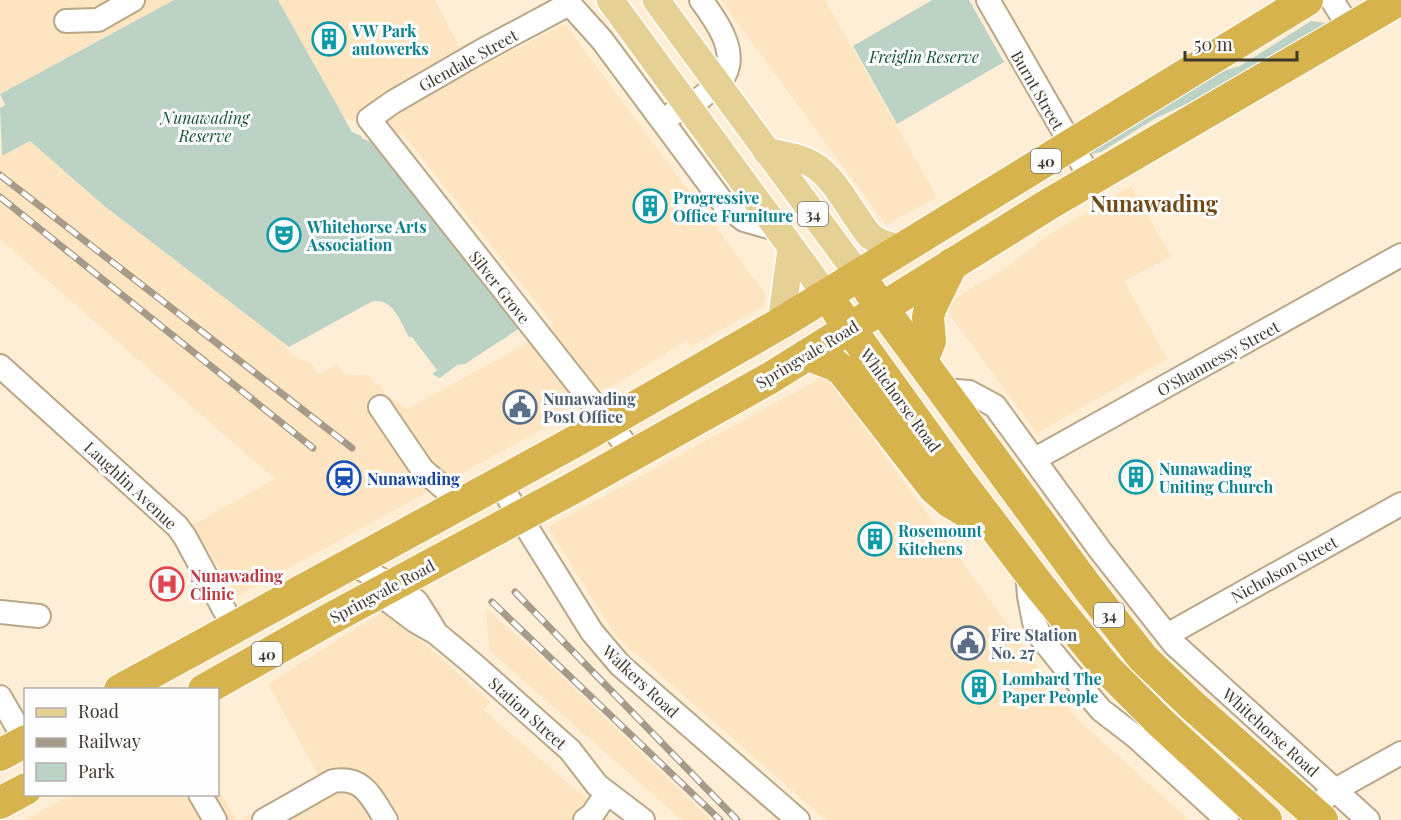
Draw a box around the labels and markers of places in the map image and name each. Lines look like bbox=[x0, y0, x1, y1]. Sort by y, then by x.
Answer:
place label: VW Park autowerks bbox=[351, 20, 429, 59]
building icon: VW Park autowerks bbox=[311, 21, 347, 57]
place label: Progressive Office Furniture bbox=[673, 187, 793, 226]
building icon: Progressive Office Furniture bbox=[632, 188, 668, 224]
place label: Whitehorse Arts Association bbox=[306, 216, 427, 255]
theatre icon: Whitehorse Arts Association bbox=[266, 217, 302, 253]
place label: Nunawading Post Office bbox=[543, 388, 636, 427]
public building icon: Nunawading Post Office bbox=[502, 389, 538, 425]
place label: Nunawading Uniting Church bbox=[1159, 458, 1273, 497]
building icon: Nunawading Uniting Church bbox=[1118, 459, 1154, 495]
station icon: Nunawading bbox=[326, 460, 362, 496]
place label: Nunawading bbox=[367, 468, 460, 489]
place label: Rosemount Kitchens bbox=[898, 520, 983, 559]
building icon: Rosemount Kitchens bbox=[857, 521, 893, 557]
place label: Nunawading Clinic bbox=[190, 565, 283, 604]
hospital icon: Nunawading Clinic bbox=[149, 566, 185, 602]
place label: Fire Station No. 27 bbox=[991, 624, 1078, 663]
public building icon: Fire Station No. 27 bbox=[950, 625, 986, 661]
place label: Lombard The Paper People bbox=[1002, 668, 1102, 707]
building icon: Lombard The Paper People bbox=[961, 669, 997, 705]

